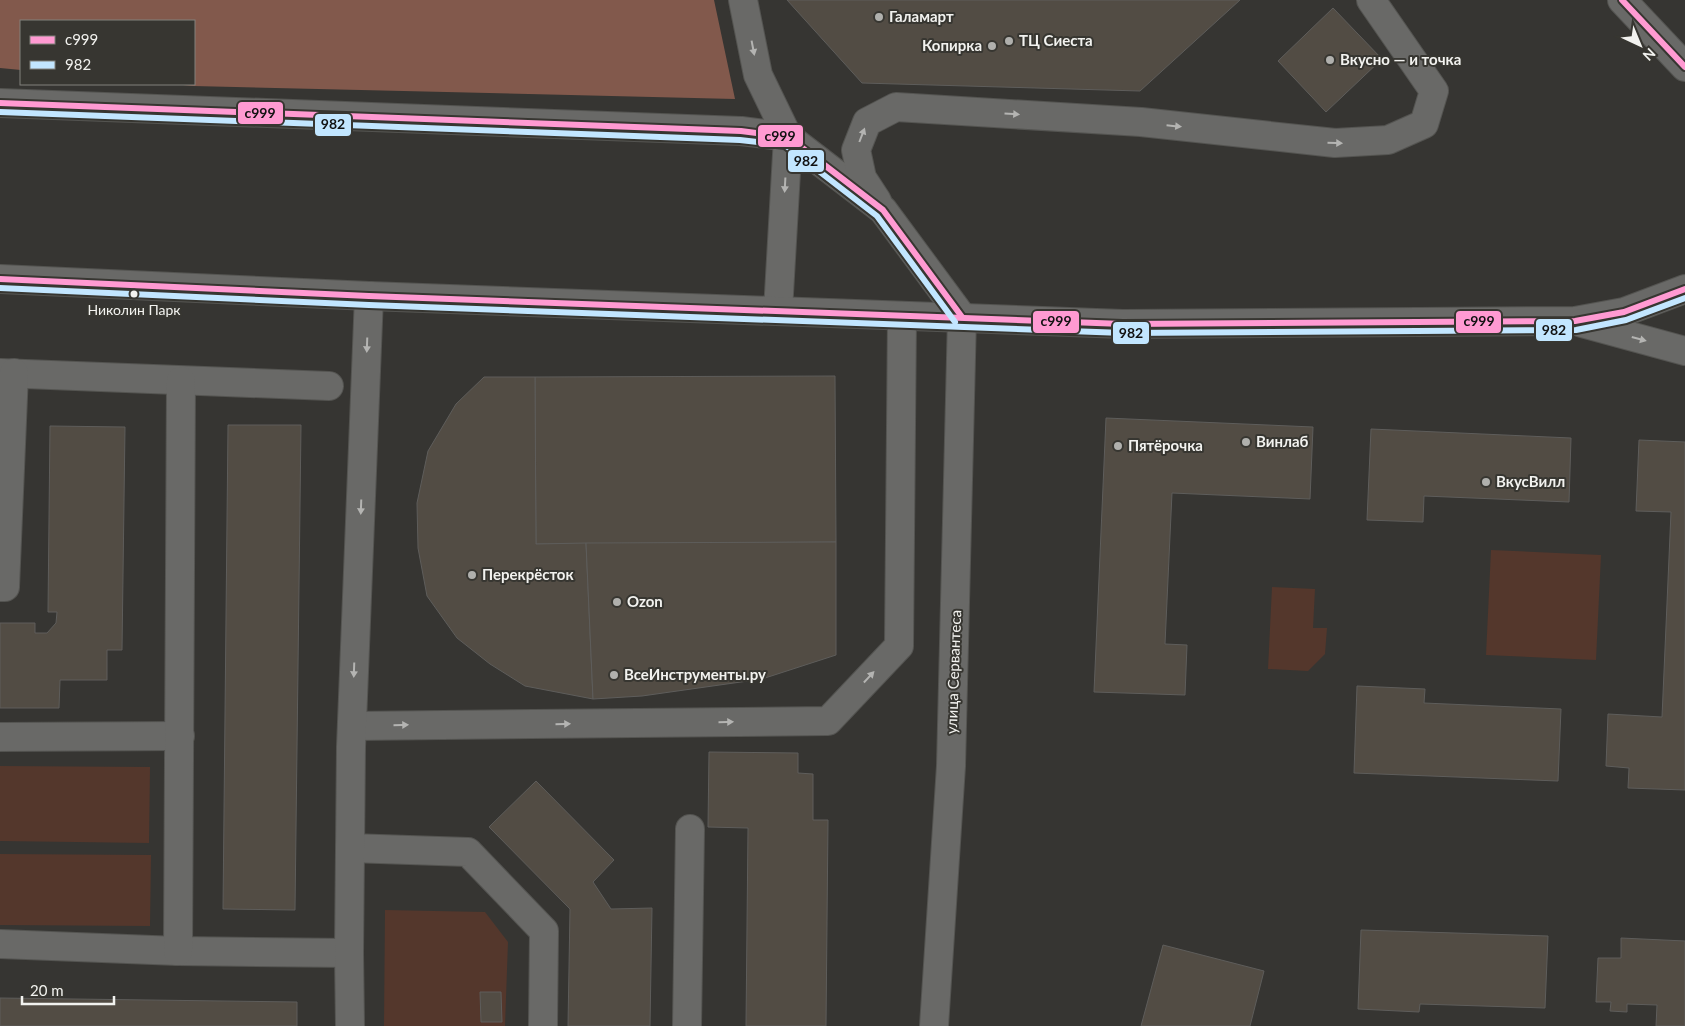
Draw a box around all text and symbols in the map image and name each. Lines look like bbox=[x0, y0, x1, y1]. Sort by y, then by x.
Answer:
place label: Галамарт bbox=[889, 7, 954, 25]
marker: Галамарт bbox=[873, 11, 885, 23]
legend bbox=[20, 20, 195, 85]
north arrow bbox=[1615, 20, 1665, 70]
text: с999 bbox=[65, 30, 98, 48]
place label: ТЦ Сиеста bbox=[1019, 31, 1093, 49]
marker: ТЦ Сиеста bbox=[1003, 35, 1015, 47]
place label: Копирка bbox=[922, 36, 982, 54]
one-way arrow bbox=[749, 40, 757, 55]
marker: Копирка bbox=[986, 40, 998, 52]
text: N bbox=[1640, 45, 1659, 65]
place label: Вкусно — и точка bbox=[1340, 50, 1461, 68]
marker: Вкусно — и точка bbox=[1324, 54, 1336, 66]
text: 982 bbox=[65, 55, 91, 73]
line badge: с999 bbox=[237, 101, 284, 125]
text: с999 bbox=[244, 104, 276, 121]
one-way arrow bbox=[1004, 111, 1020, 119]
line badge: 982 bbox=[314, 113, 352, 137]
text: 982 bbox=[321, 115, 345, 132]
one-way arrow bbox=[1166, 122, 1182, 130]
line badge: с999 bbox=[757, 124, 804, 148]
text: с999 bbox=[764, 127, 796, 144]
one-way arrow bbox=[859, 127, 866, 142]
one-way arrow bbox=[1327, 139, 1343, 147]
line badge: 982 bbox=[787, 149, 825, 173]
text: 982 bbox=[794, 152, 818, 169]
one-way arrow bbox=[781, 178, 789, 194]
marker: Николин Парк bbox=[129, 289, 139, 299]
place label: Николин Парк bbox=[87, 301, 181, 318]
line badge: с999 bbox=[1032, 310, 1080, 334]
line badge: с999 bbox=[1455, 310, 1502, 334]
text: с999 bbox=[1040, 312, 1072, 329]
text: с999 bbox=[1463, 312, 1495, 329]
line badge: 982 bbox=[1535, 318, 1573, 342]
line badge: 982 bbox=[1112, 321, 1150, 345]
text: 982 bbox=[1542, 321, 1566, 338]
text: 982 bbox=[1119, 324, 1143, 341]
one-way arrow bbox=[1632, 335, 1647, 343]
one-way arrow bbox=[363, 337, 371, 353]
place label: Винлаб bbox=[1256, 432, 1309, 450]
place label: Пятёрочка bbox=[1128, 436, 1203, 454]
marker: Винлаб bbox=[1240, 436, 1252, 448]
marker: Пятёрочка bbox=[1112, 440, 1124, 452]
place label: ВкусВилл bbox=[1496, 472, 1565, 490]
marker: ВкусВилл bbox=[1480, 476, 1492, 488]
one-way arrow bbox=[357, 500, 365, 516]
place label: Перекрёсток bbox=[482, 565, 574, 583]
marker: Перекрёсток bbox=[466, 569, 478, 581]
place label: Ozon bbox=[627, 592, 663, 610]
marker: Ozon bbox=[611, 596, 623, 608]
street label: улица Сервантеса bbox=[942, 610, 964, 734]
one-way arrow bbox=[350, 662, 358, 678]
place label: ВсеИнструменты.ру bbox=[624, 665, 766, 683]
marker: ВсеИнструменты.ру bbox=[608, 669, 620, 681]
one-way arrow bbox=[863, 672, 875, 684]
one-way arrow bbox=[718, 718, 734, 726]
one-way arrow bbox=[555, 720, 571, 728]
one-way arrow bbox=[393, 721, 409, 729]
scale bar bbox=[22, 974, 115, 1006]
text: 20 m bbox=[30, 981, 64, 999]

